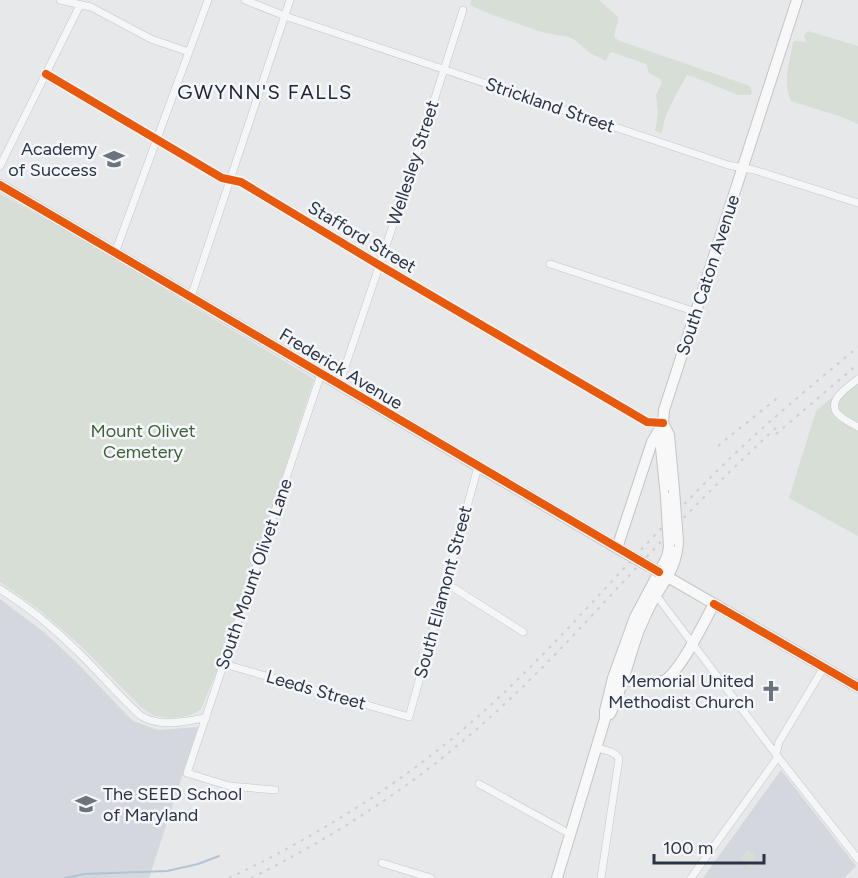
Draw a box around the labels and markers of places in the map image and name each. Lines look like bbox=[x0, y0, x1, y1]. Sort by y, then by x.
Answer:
place label: Academy of Success bbox=[8, 138, 98, 181]
school or university icon: Academy of Success bbox=[102, 147, 126, 171]
place label: Memorial United Methodist Church bbox=[608, 670, 754, 713]
church icon: Memorial United Methodist Church bbox=[759, 679, 783, 703]
place label: The SEED School of Maryland bbox=[103, 783, 242, 826]
school or university icon: The SEED School of Maryland bbox=[74, 792, 98, 816]

